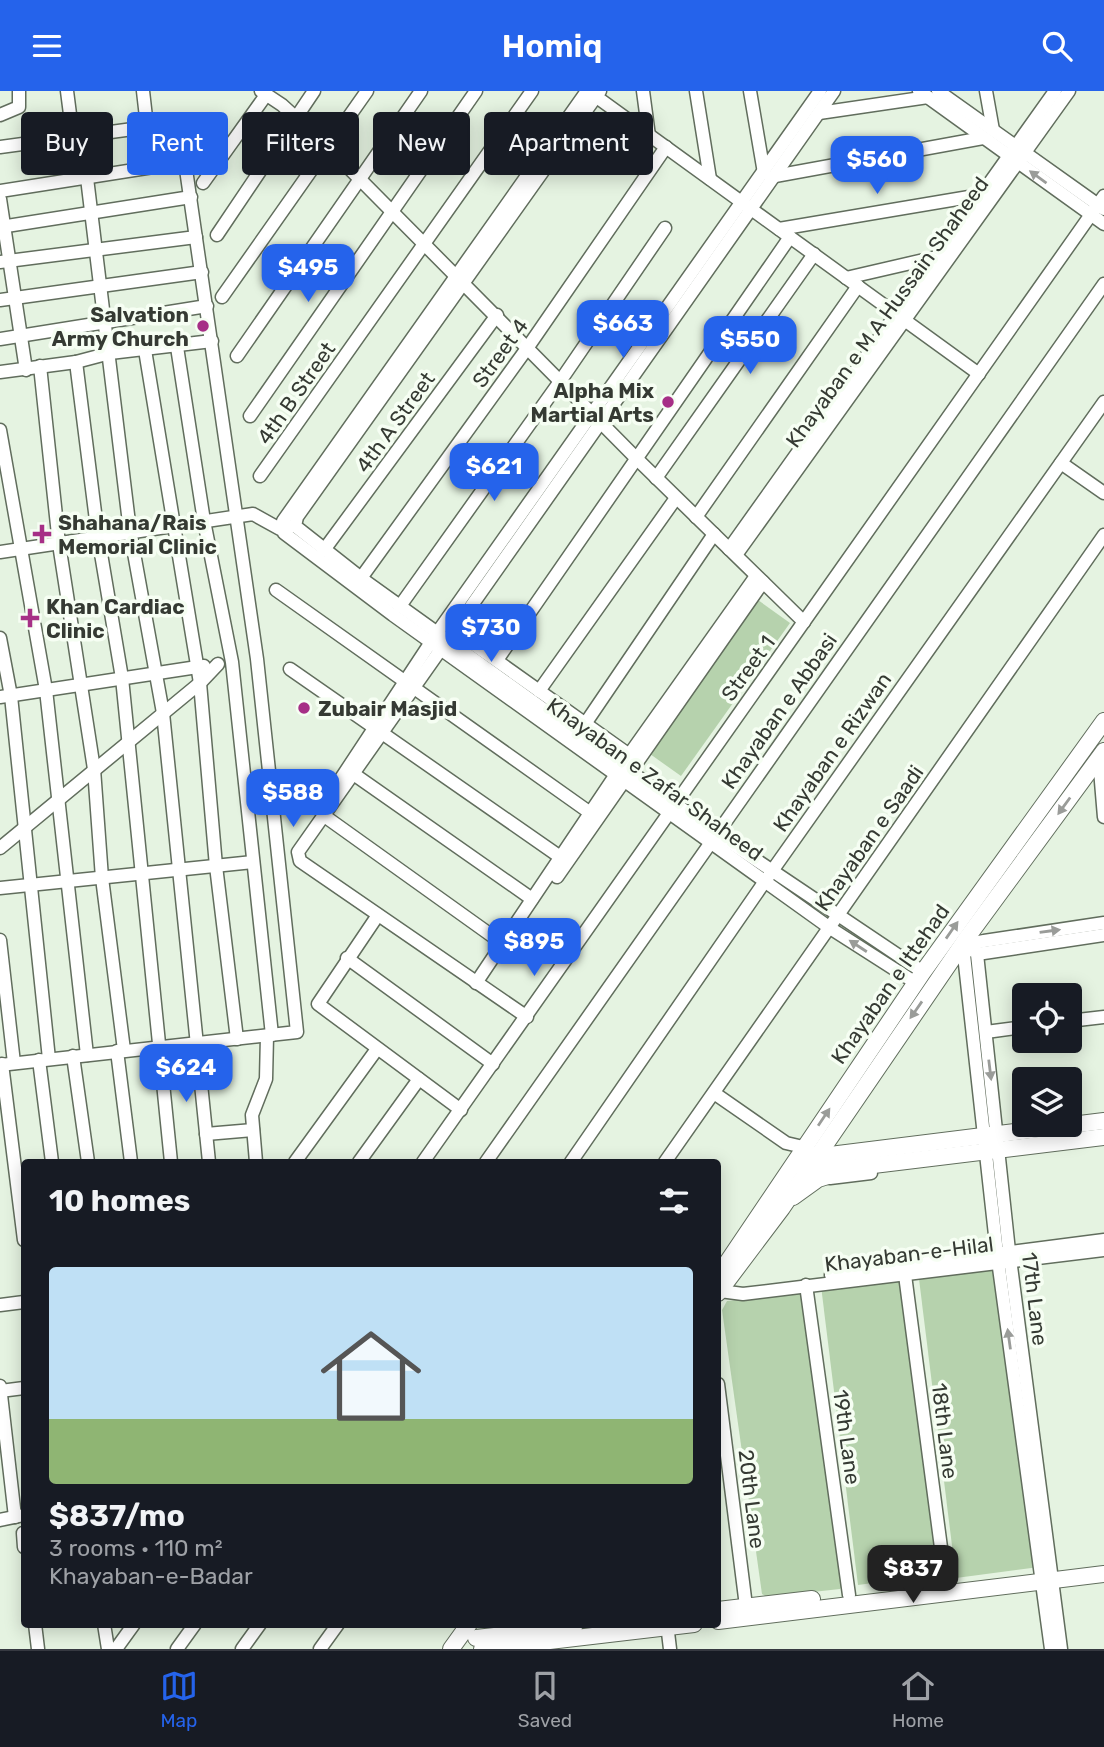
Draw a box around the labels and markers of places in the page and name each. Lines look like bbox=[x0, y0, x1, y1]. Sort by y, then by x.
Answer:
pin: $560 bbox=[836, 137, 918, 196]
pin: $495 bbox=[267, 245, 349, 304]
pin: $663 bbox=[582, 301, 664, 360]
place label: Salvation Army Church bbox=[52, 302, 189, 351]
pin: $550 bbox=[709, 317, 791, 376]
marker: Salvation Army Church bbox=[195, 318, 211, 334]
place label: Alpha Mix Martial Arts bbox=[531, 378, 655, 427]
marker: Alpha Mix Martial Arts bbox=[660, 394, 676, 410]
pin: $621 bbox=[453, 443, 535, 503]
place label: Shahana/Rais Memorial Clinic bbox=[58, 510, 217, 559]
marker: Shahana/Rais Memorial Clinic bbox=[32, 524, 52, 544]
place label: Khan Cardiac Clinic bbox=[46, 594, 185, 643]
pin: $730 bbox=[450, 605, 532, 664]
marker: Khan Cardiac Clinic bbox=[20, 608, 40, 628]
place label: Zubair Masjid bbox=[318, 696, 457, 721]
marker: Zubair Masjid bbox=[296, 700, 312, 716]
pin: $588 bbox=[252, 769, 334, 829]
pin: $895 bbox=[493, 919, 575, 978]
pin: $624 bbox=[145, 1045, 227, 1104]
pin: $837 bbox=[872, 1545, 954, 1605]

